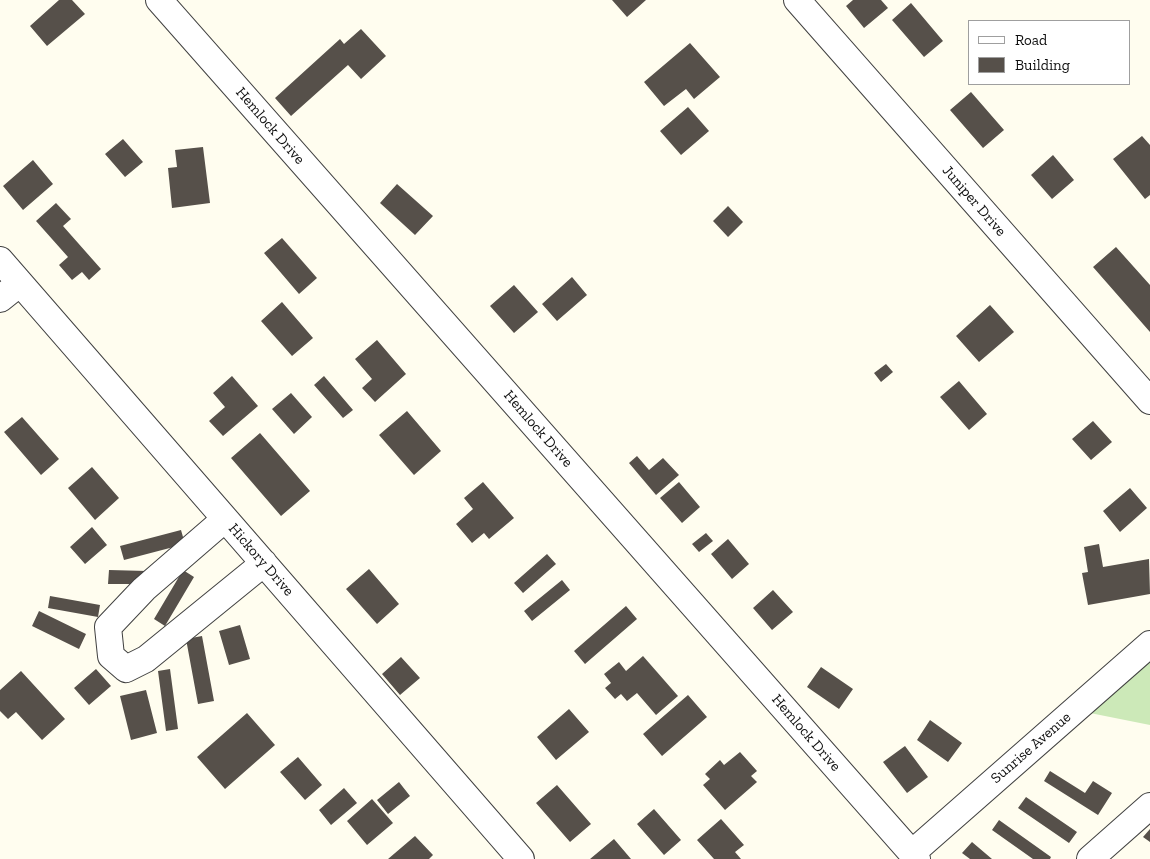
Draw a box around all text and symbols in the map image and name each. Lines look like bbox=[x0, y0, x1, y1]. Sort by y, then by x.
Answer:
legend bbox=[968, 20, 1130, 85]
text: Road bbox=[1015, 31, 1047, 49]
text: Building bbox=[1015, 56, 1070, 74]
street label: Hemlock Drive bbox=[232, 84, 308, 168]
street label: Juniper Drive bbox=[938, 162, 1010, 240]
street label: Hemlock Drive bbox=[500, 387, 576, 471]
street label: Hickory Drive bbox=[225, 520, 297, 600]
street label: Hemlock Drive bbox=[768, 691, 844, 775]
street label: Sunrise Avenue bbox=[987, 708, 1075, 788]

